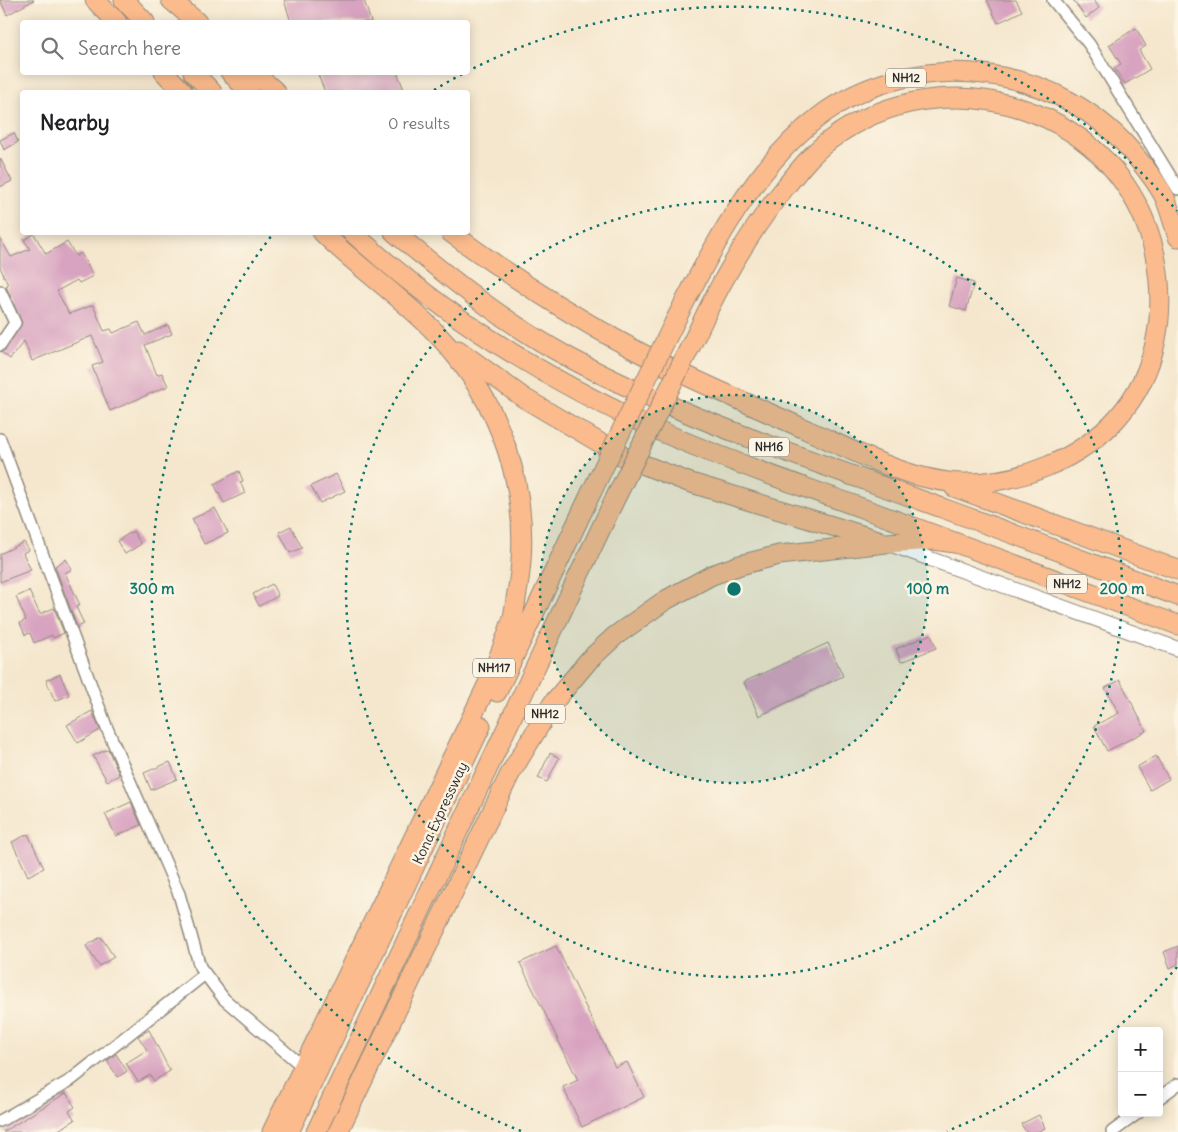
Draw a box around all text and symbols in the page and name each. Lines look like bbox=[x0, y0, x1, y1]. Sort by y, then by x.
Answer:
search box bbox=[20, 20, 470, 75]
icon: search bbox=[38, 34, 66, 62]
text: Search here bbox=[78, 36, 181, 60]
road number: NH12 bbox=[886, 68, 926, 88]
text: Nearby bbox=[40, 109, 110, 136]
text: 0 results bbox=[388, 113, 450, 133]
road number: NH16 bbox=[749, 438, 789, 457]
road number: NH12 bbox=[1047, 574, 1087, 594]
text: 300 m bbox=[130, 579, 175, 598]
text: 100 m bbox=[907, 579, 949, 598]
text: 200 m bbox=[1100, 579, 1144, 598]
centre of rings bbox=[725, 580, 743, 598]
road number: NH117 bbox=[473, 658, 515, 678]
road number: NH12 bbox=[525, 704, 565, 724]
street label: Kona Expressway bbox=[408, 759, 472, 867]
map controls bbox=[1118, 1027, 1163, 1117]
button: + bbox=[1118, 1027, 1163, 1072]
button: − bbox=[1118, 1072, 1163, 1117]

